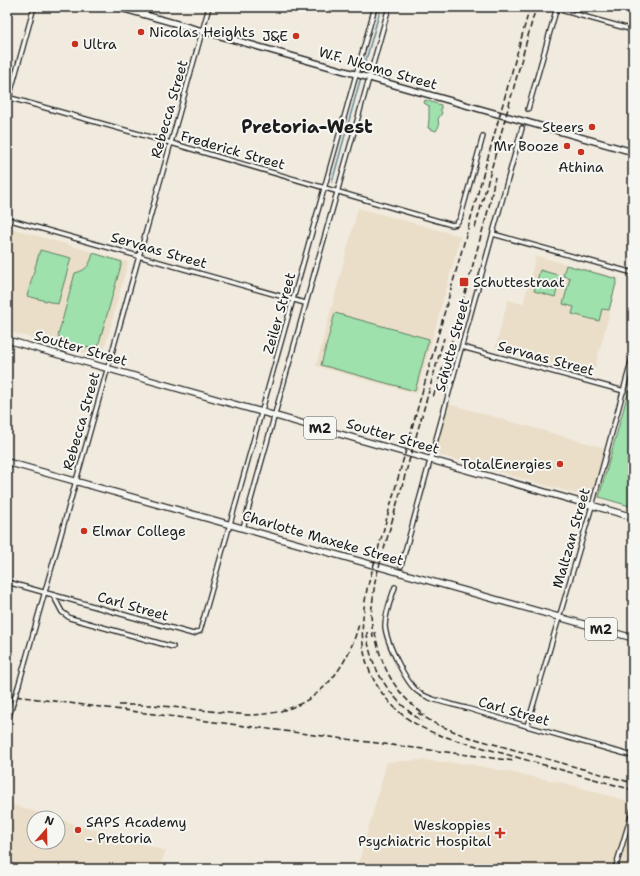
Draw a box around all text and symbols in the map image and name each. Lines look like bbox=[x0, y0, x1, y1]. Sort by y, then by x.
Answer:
place label: Nicolas Heights bbox=[149, 23, 255, 41]
marker: Nicolas Heights bbox=[136, 27, 146, 37]
place label: J&E bbox=[262, 27, 288, 45]
marker: J&E bbox=[291, 31, 301, 41]
place label: Ultra bbox=[83, 35, 117, 53]
marker: Ultra bbox=[70, 39, 80, 49]
street label: W.F. Nkomo Street bbox=[317, 42, 439, 94]
street label: Rebecca Street bbox=[146, 58, 192, 160]
district label: Pretoria-West bbox=[241, 115, 373, 139]
place label: Steers bbox=[542, 118, 584, 136]
marker: Steers bbox=[587, 122, 597, 132]
street label: Frederick Street bbox=[179, 126, 287, 174]
place label: Mr Booze bbox=[494, 137, 559, 155]
marker: Mr Booze bbox=[562, 141, 572, 151]
marker: Athina bbox=[576, 147, 586, 157]
place label: Athina bbox=[558, 158, 604, 176]
street label: Servaas Street bbox=[109, 228, 209, 272]
street label: Zeiler Street bbox=[259, 270, 299, 356]
place label: Schuttestraat bbox=[473, 273, 565, 291]
marker: Schuttestraat bbox=[458, 276, 470, 288]
street label: Schutte Street bbox=[431, 296, 473, 394]
street label: Soutter Street bbox=[32, 326, 130, 370]
street label: Servaas Street bbox=[496, 336, 596, 380]
street label: Rebecca Street bbox=[58, 370, 104, 472]
street label: Soutter Street bbox=[344, 414, 442, 458]
road number: M2 bbox=[304, 417, 336, 439]
place label: TotalEnergies bbox=[461, 455, 552, 473]
marker: TotalEnergies bbox=[555, 459, 565, 469]
street label: Maltzan Street bbox=[548, 486, 594, 590]
street label: Charlotte Maxeke Street bbox=[240, 506, 406, 570]
place label: Elmar College bbox=[92, 522, 186, 540]
marker: Elmar College bbox=[79, 526, 89, 536]
street label: Carl Street bbox=[95, 587, 171, 625]
road number: M2 bbox=[585, 618, 617, 640]
street label: Carl Street bbox=[476, 692, 552, 730]
north arrow bbox=[26, 810, 66, 850]
text: N bbox=[43, 813, 56, 830]
place label: SAPS Academy - Pretoria bbox=[86, 813, 187, 847]
place label: Weskoppies Psychiatric Hospital bbox=[358, 816, 492, 850]
marker: SAPS Academy - Pretoria bbox=[73, 825, 83, 835]
marker: Weskoppies Psychiatric Hospital bbox=[494, 827, 506, 839]

